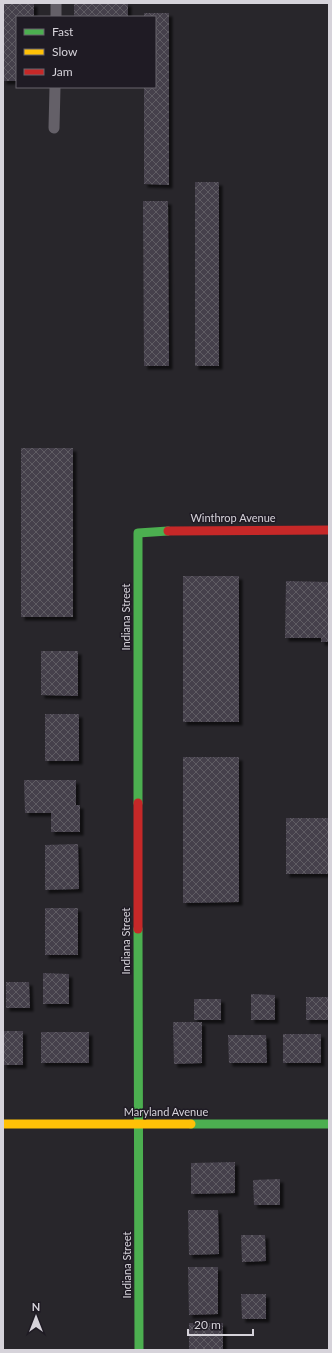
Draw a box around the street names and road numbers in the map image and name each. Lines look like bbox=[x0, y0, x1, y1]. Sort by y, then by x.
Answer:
street label: Winthrop Avenue bbox=[190, 511, 276, 524]
street label: Indiana Street bbox=[119, 584, 132, 650]
street label: Indiana Street bbox=[119, 908, 132, 974]
street label: Maryland Avenue bbox=[124, 1105, 208, 1118]
street label: Indiana Street bbox=[120, 1232, 133, 1298]

